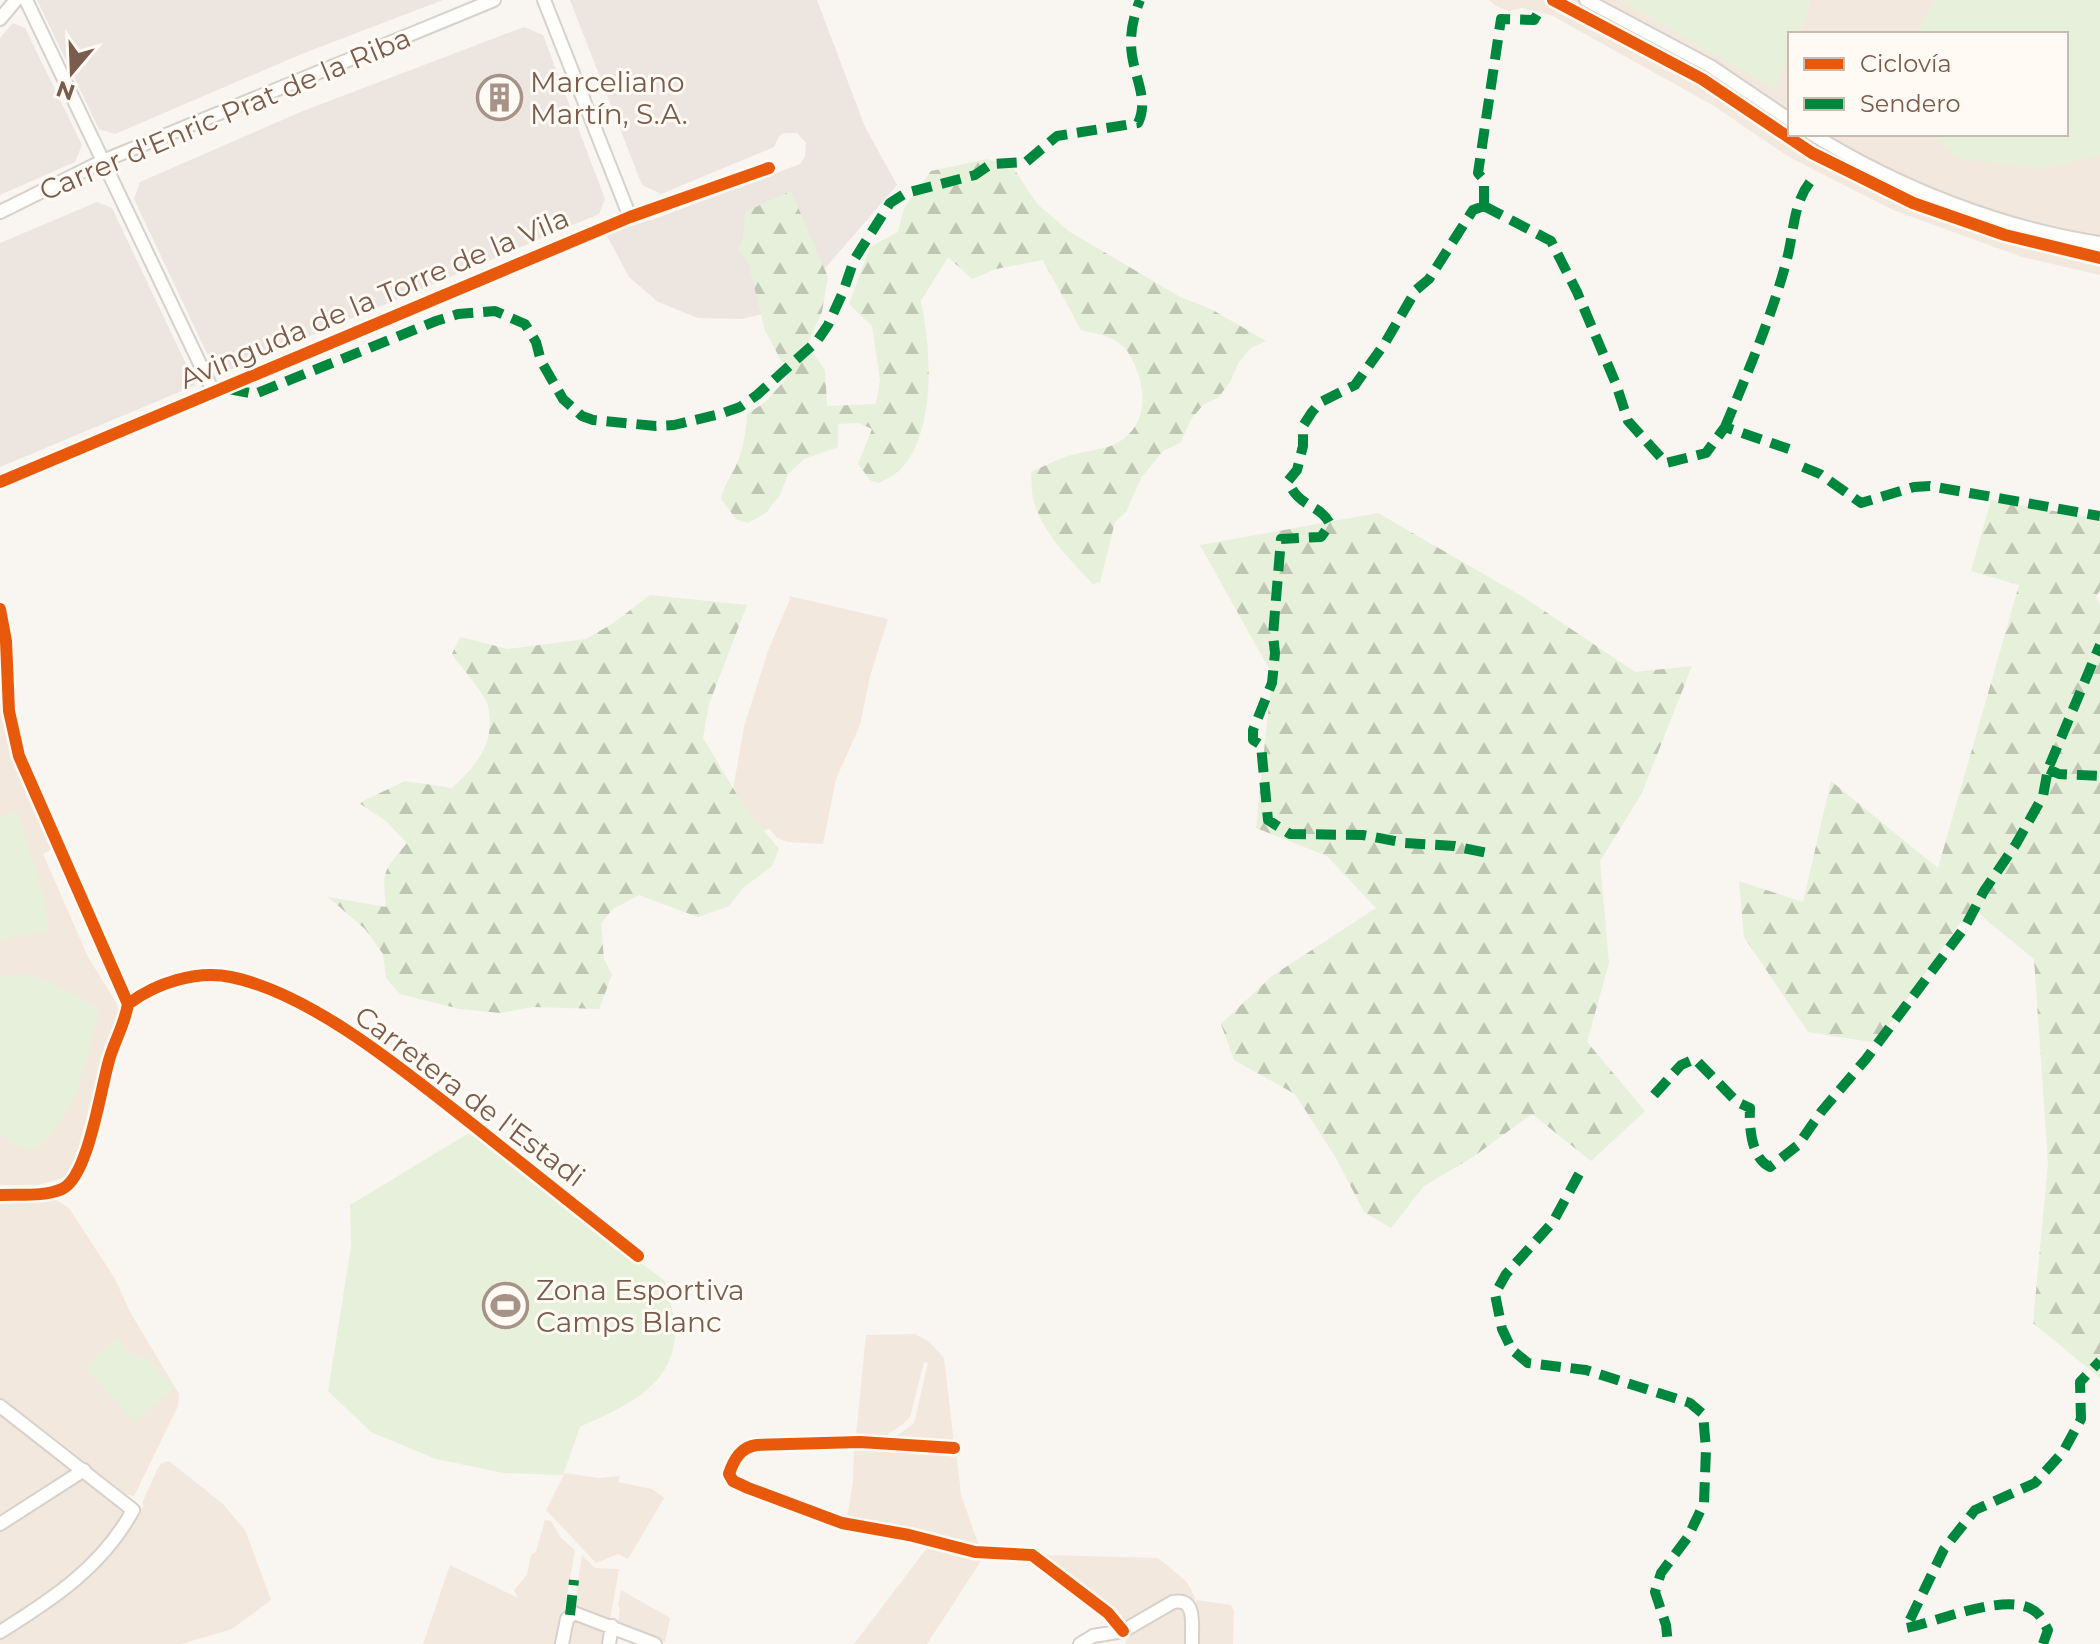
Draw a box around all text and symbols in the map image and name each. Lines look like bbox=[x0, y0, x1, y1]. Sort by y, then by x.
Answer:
street label: Carrer d'Enric Prat de la Riba bbox=[34, 20, 416, 208]
north arrow bbox=[32, 32, 112, 112]
legend bbox=[1788, 32, 2068, 136]
text: Ciclovía bbox=[1860, 49, 1952, 78]
place label: Marceliano Martín, S.A. bbox=[530, 65, 688, 131]
building icon: Marceliano Martín, S.A. bbox=[475, 74, 523, 122]
text: N bbox=[53, 75, 78, 106]
text: Sendero bbox=[1860, 89, 1961, 118]
street label: Avinguda de la Torre de la Vila bbox=[174, 200, 574, 396]
street label: Carretera de l'Estadi bbox=[348, 998, 592, 1194]
place label: Zona Esportiva Camps Blanc bbox=[536, 1273, 745, 1339]
sports icon: Zona Esportiva Camps Blanc bbox=[481, 1282, 529, 1330]

